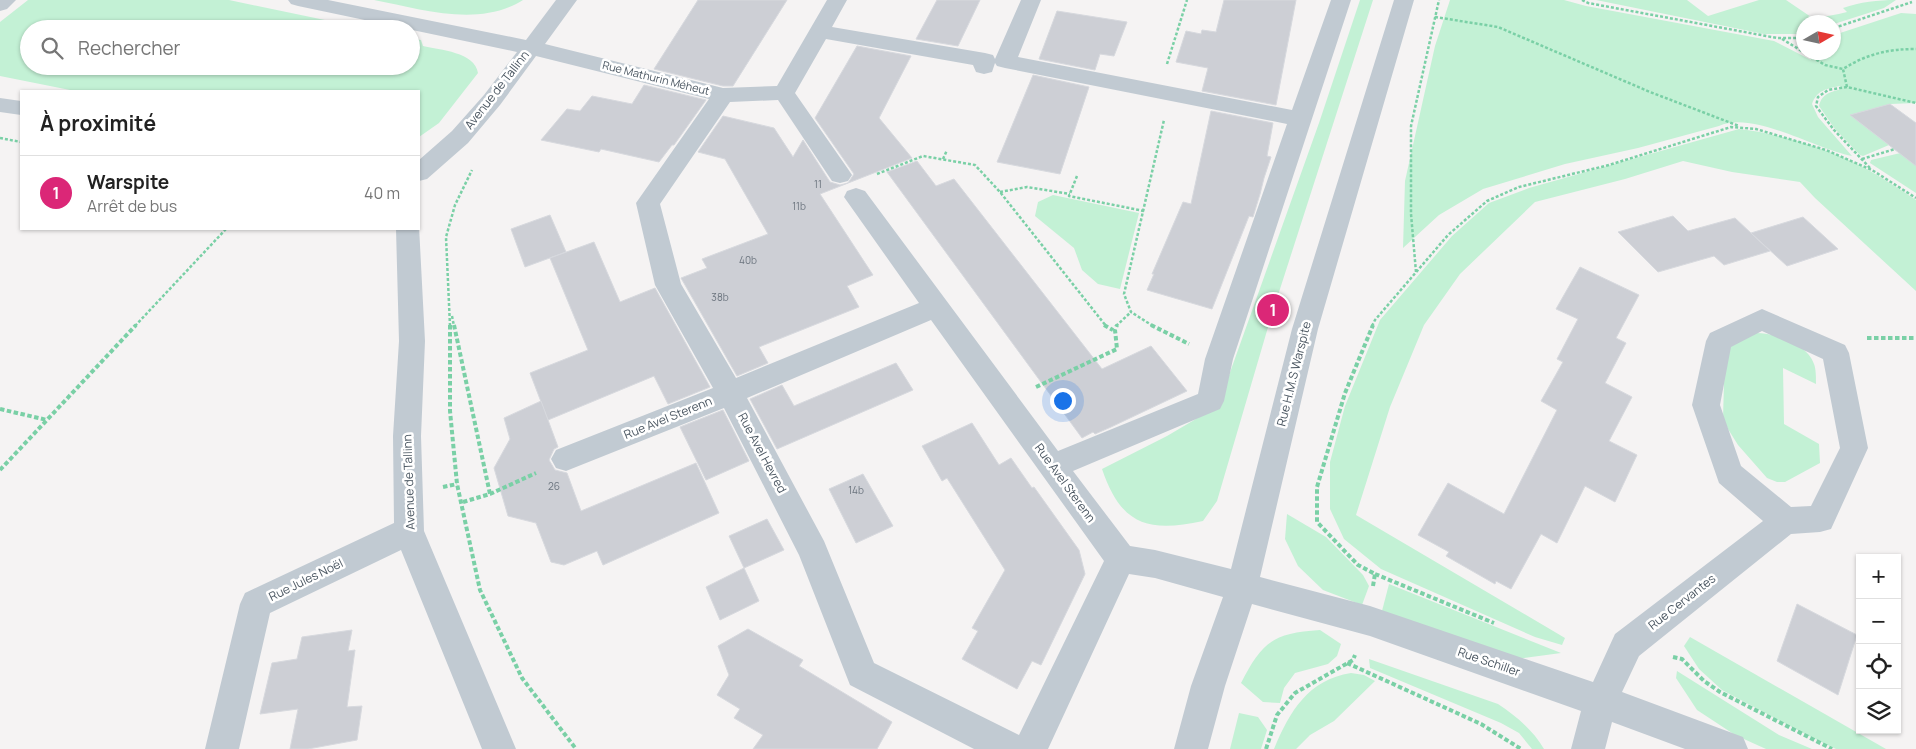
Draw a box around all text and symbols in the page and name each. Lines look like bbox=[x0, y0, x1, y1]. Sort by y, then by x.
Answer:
north arrow bbox=[1796, 15, 1841, 60]
search box bbox=[20, 20, 420, 75]
icon: search bbox=[38, 34, 66, 62]
text: Rechercher bbox=[78, 35, 180, 61]
street label: Avenue de Tallinn bbox=[460, 47, 533, 133]
street label: Rue Mathurin Méheut bbox=[601, 57, 711, 98]
text: À proximité bbox=[40, 109, 156, 137]
text: Warspite bbox=[87, 169, 169, 195]
house number: 11 bbox=[814, 177, 822, 191]
text: 1 bbox=[52, 182, 60, 204]
text: 40 m bbox=[364, 182, 400, 204]
text: Arrêt de bus bbox=[87, 195, 177, 217]
house number: 11b bbox=[792, 199, 806, 213]
house number: 40b bbox=[739, 253, 757, 267]
house number: 38b bbox=[711, 290, 729, 304]
pin: 1 bbox=[1257, 291, 1289, 329]
street label: Rue H.M.S Warspite bbox=[1272, 320, 1315, 428]
your location bbox=[1050, 388, 1076, 414]
street label: Rue Avel Sterenn bbox=[621, 392, 714, 443]
street label: Rue Avel Hevred bbox=[734, 410, 791, 496]
street label: Avenue de Tallinn bbox=[398, 434, 419, 530]
street label: Rue Avel Sterenn bbox=[1031, 440, 1100, 526]
house number: 26 bbox=[548, 479, 560, 493]
house number: 14b bbox=[848, 483, 864, 497]
street label: Rue Jules Noël bbox=[266, 554, 346, 605]
map controls bbox=[1856, 554, 1901, 734]
button: + bbox=[1856, 554, 1901, 599]
street label: Rue Cervantes bbox=[1644, 570, 1719, 633]
button: − bbox=[1856, 599, 1901, 644]
street label: Rue Schiller bbox=[1456, 643, 1523, 680]
button: locate bbox=[1856, 644, 1901, 689]
button: layers bbox=[1856, 689, 1901, 734]

